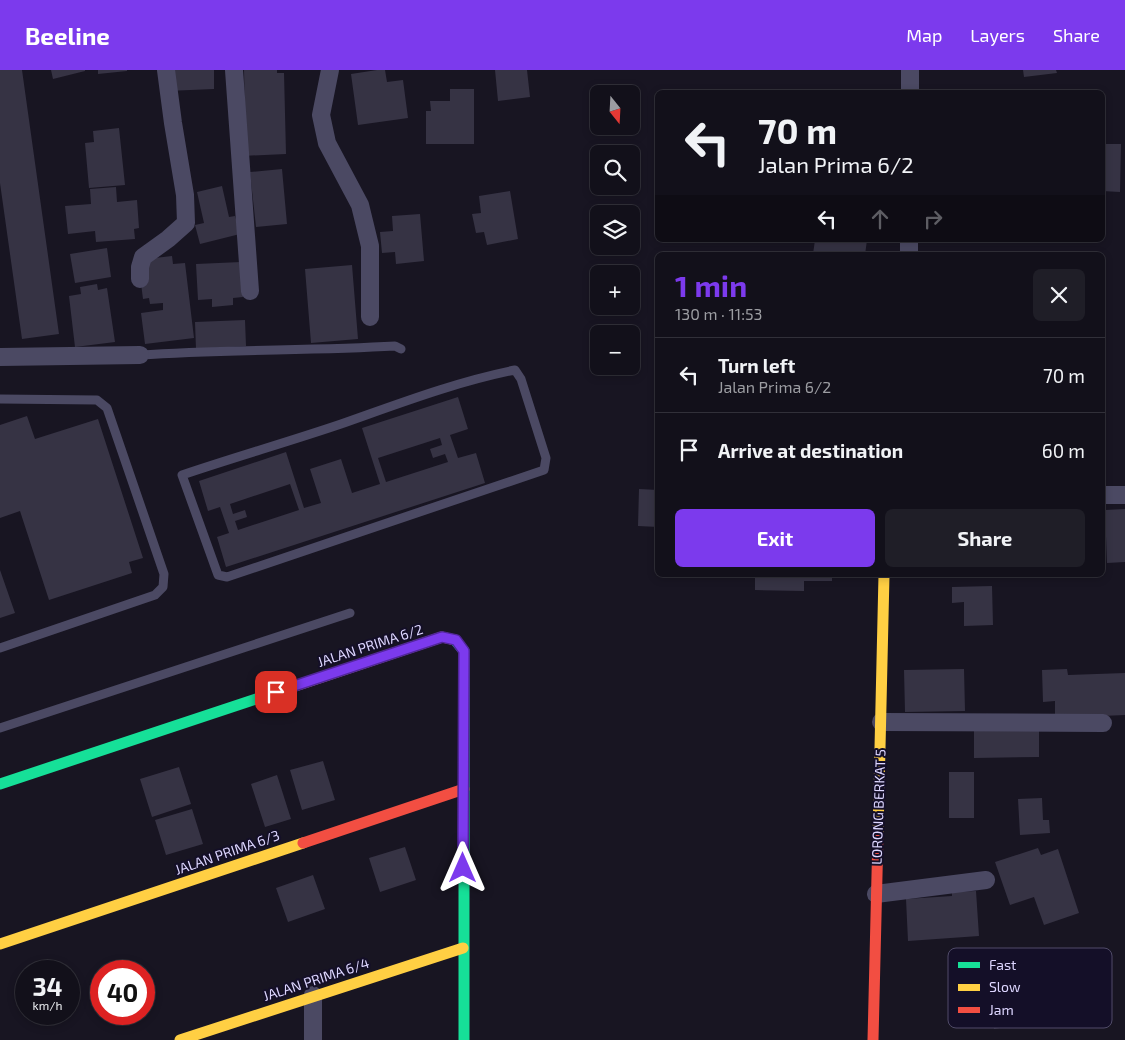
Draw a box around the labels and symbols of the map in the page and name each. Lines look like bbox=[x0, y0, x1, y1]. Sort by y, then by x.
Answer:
north arrow bbox=[590, 85, 640, 135]
street label: JALAN PRIMA 6/2 bbox=[315, 620, 425, 670]
pin bbox=[255, 671, 297, 713]
street label: LORONG BERKAT 5 bbox=[867, 749, 889, 865]
street label: JALAN PRIMA 6/3 bbox=[172, 826, 282, 878]
position arrow bbox=[436, 841, 488, 893]
legend bbox=[948, 948, 1112, 1028]
street label: JALAN PRIMA 6/4 bbox=[261, 954, 371, 1004]
text: Fast bbox=[989, 956, 1016, 973]
speed limit sign: 40 bbox=[90, 960, 155, 1025]
text: Slow bbox=[989, 978, 1021, 995]
text: Jam bbox=[989, 1001, 1014, 1018]

